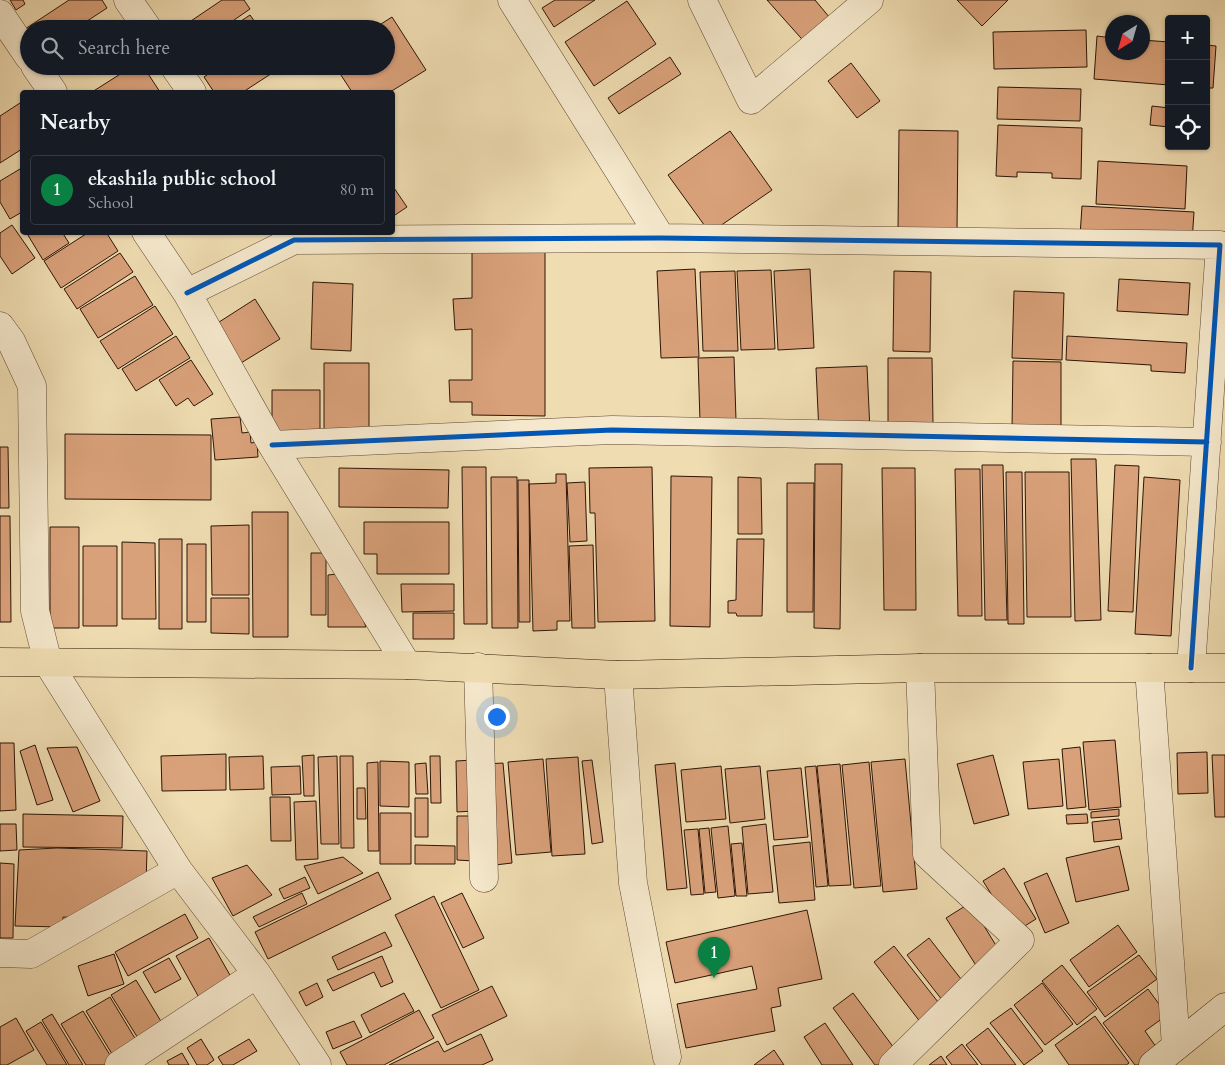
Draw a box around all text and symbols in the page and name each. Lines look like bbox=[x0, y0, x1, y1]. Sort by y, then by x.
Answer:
north arrow bbox=[1105, 15, 1150, 60]
map controls bbox=[1165, 15, 1210, 150]
button: + bbox=[1165, 15, 1210, 60]
search box bbox=[20, 20, 395, 75]
icon: search bbox=[38, 34, 66, 62]
text: Search here bbox=[78, 35, 170, 61]
button: − bbox=[1165, 60, 1210, 105]
button: locate bbox=[1165, 105, 1210, 150]
text: Nearby bbox=[40, 108, 111, 137]
text: ekashila public school bbox=[88, 166, 276, 192]
text: 1 bbox=[53, 179, 61, 201]
text: 80 m bbox=[340, 179, 374, 201]
text: School bbox=[88, 192, 133, 214]
your location bbox=[484, 704, 510, 730]
pin: 1 bbox=[698, 937, 730, 978]

